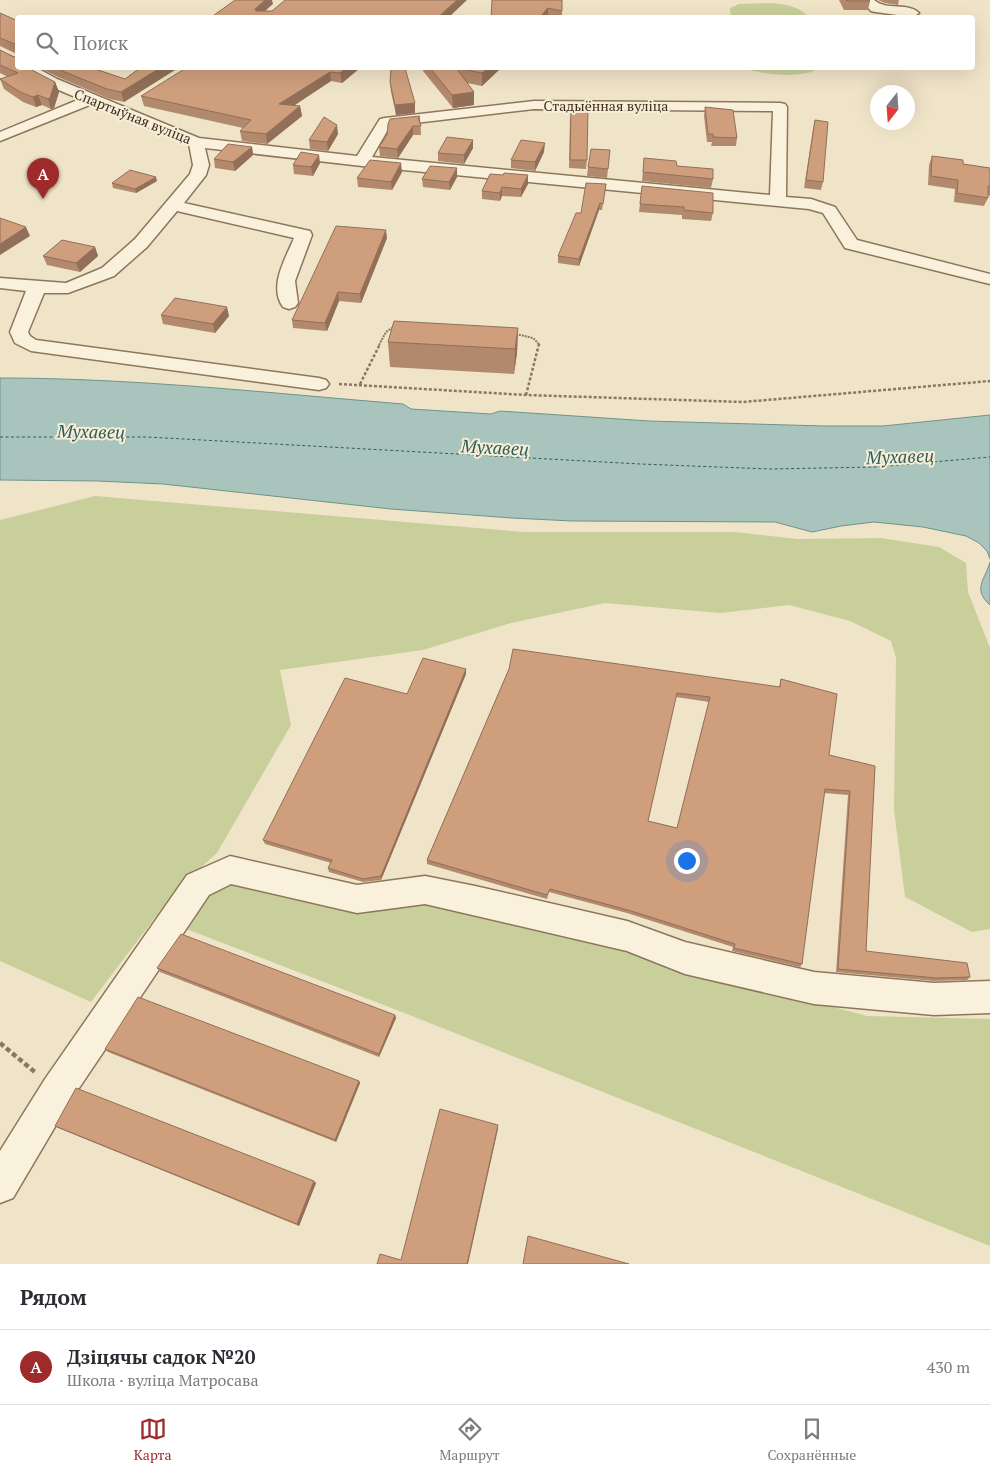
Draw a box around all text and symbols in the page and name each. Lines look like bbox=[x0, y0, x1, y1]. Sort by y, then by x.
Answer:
search box bbox=[15, 15, 975, 70]
icon: search bbox=[33, 29, 61, 57]
text: Поиск bbox=[73, 30, 128, 55]
street label: Спартыўная вуліца bbox=[72, 84, 194, 148]
north arrow bbox=[870, 85, 915, 130]
street label: Стадыённая вуліца bbox=[544, 96, 668, 115]
pin: A bbox=[27, 158, 59, 199]
water label: Мухавец bbox=[56, 418, 125, 444]
water label: Мухавец bbox=[459, 433, 530, 461]
water label: Мухавец bbox=[865, 443, 934, 469]
your location bbox=[674, 848, 700, 874]
text: Рядом bbox=[20, 1283, 87, 1311]
text: Дзіцячы садок №20 bbox=[67, 1344, 255, 1369]
text: A bbox=[30, 1356, 42, 1378]
text: 430 m bbox=[927, 1356, 970, 1378]
text: Школа · вуліца Матросава bbox=[67, 1369, 259, 1391]
tab: Карта bbox=[134, 1415, 172, 1464]
tab: Маршрут bbox=[439, 1415, 500, 1464]
tab: Сохранённые bbox=[767, 1415, 856, 1464]

